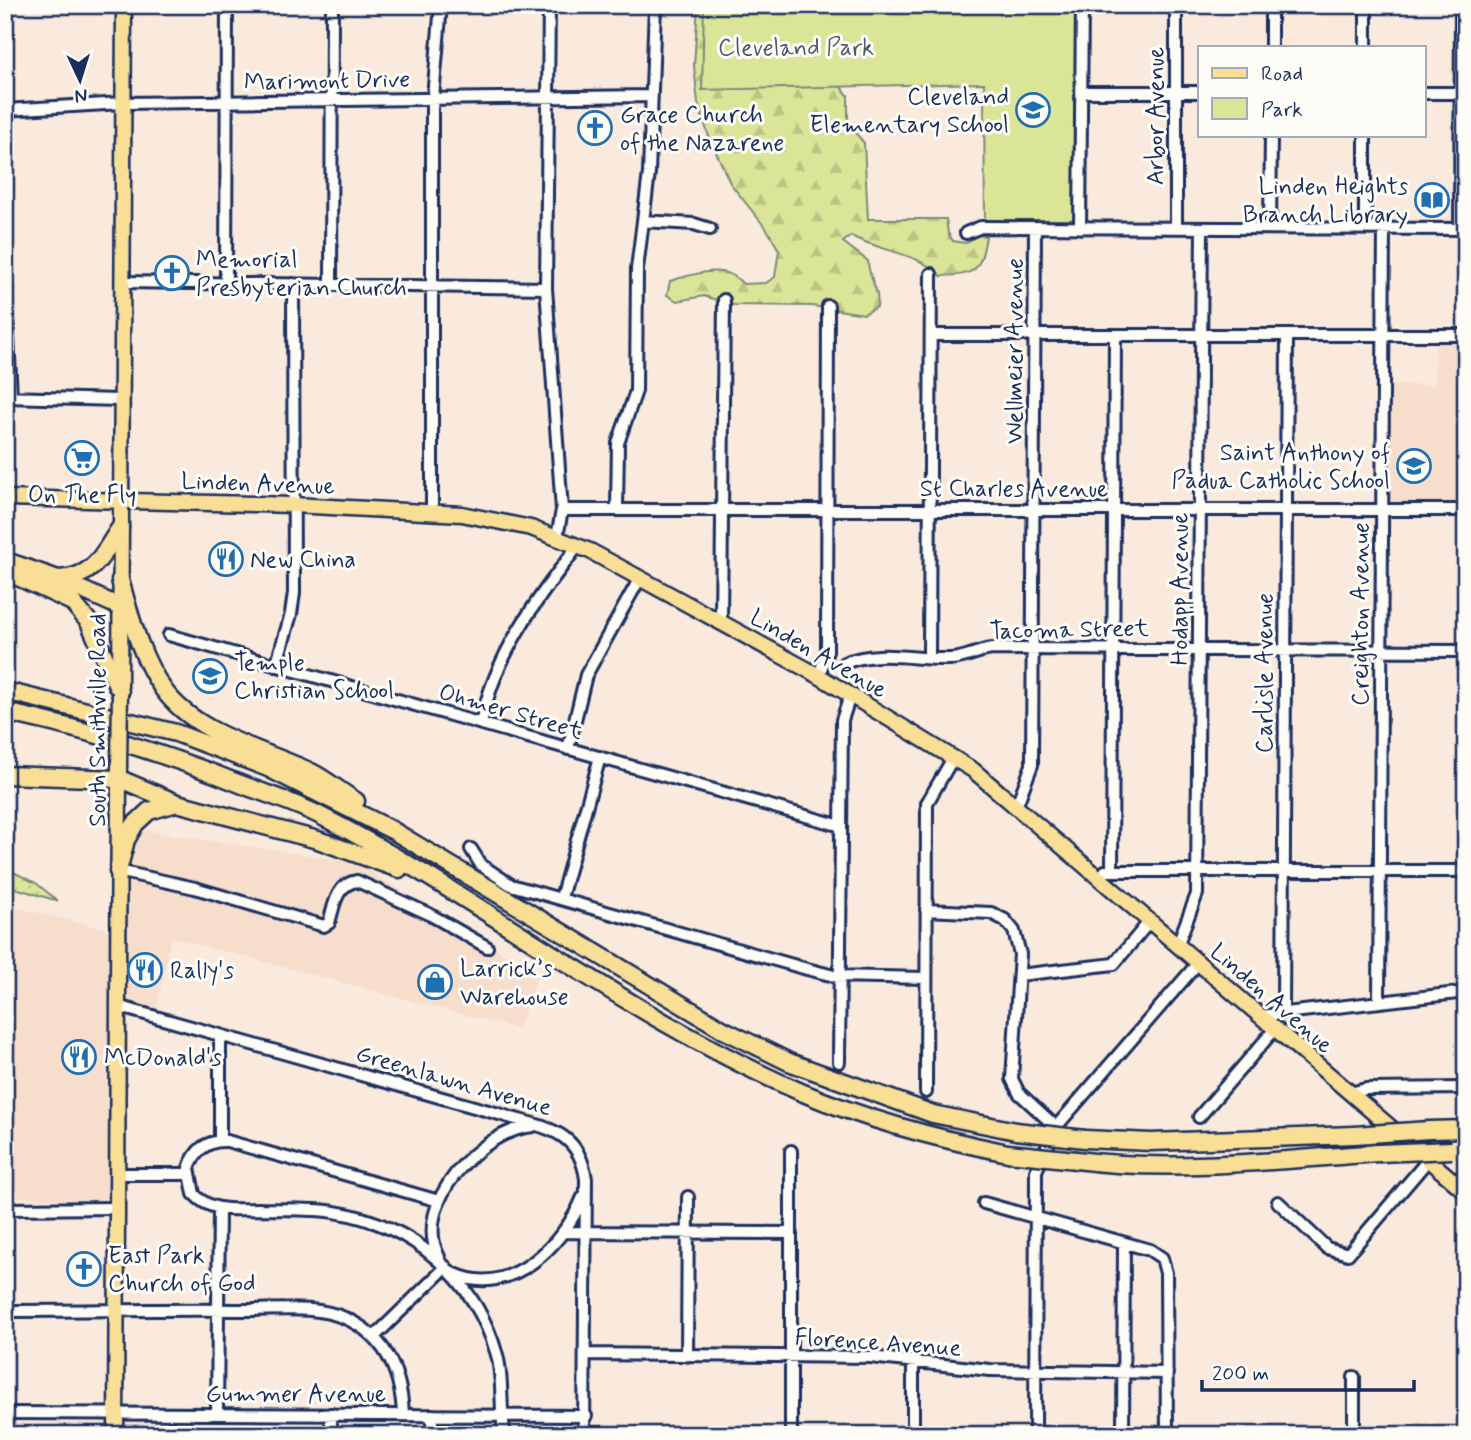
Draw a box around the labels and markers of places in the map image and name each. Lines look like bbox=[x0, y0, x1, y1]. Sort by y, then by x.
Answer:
place label: Cleveland Elementary School bbox=[810, 82, 1009, 141]
school or university icon: Cleveland Elementary School bbox=[1014, 91, 1052, 129]
place label: Grace Church of the Nazarene bbox=[620, 100, 784, 159]
church icon: Grace Church of the Nazarene bbox=[576, 109, 614, 147]
place label: Linden Heights Branch Library bbox=[1243, 172, 1408, 231]
library icon: Linden Heights Branch Library bbox=[1413, 181, 1451, 219]
place label: Memorial Presbyterian Church bbox=[196, 245, 407, 304]
church icon: Memorial Presbyterian Church bbox=[153, 254, 191, 292]
place label: Saint Anthony of Padua Catholic School bbox=[1172, 438, 1390, 497]
supermarket icon: On The Fly bbox=[63, 439, 101, 477]
school or university icon: Saint Anthony of Padua Catholic School bbox=[1395, 447, 1433, 485]
place label: On The Fly bbox=[28, 480, 136, 511]
restaurant icon: New China bbox=[207, 540, 245, 578]
place label: New China bbox=[250, 545, 356, 576]
place label: Temple Christian School bbox=[234, 648, 394, 707]
school or university icon: Temple Christian School bbox=[191, 657, 229, 695]
restaurant icon: Rally's bbox=[126, 951, 164, 989]
place label: Larrick’s Warehouse bbox=[460, 954, 569, 1013]
place label: Rally's bbox=[170, 956, 235, 987]
shop icon: Larrick’s Warehouse bbox=[416, 963, 454, 1001]
restaurant icon: McDonald's bbox=[60, 1038, 98, 1076]
place label: McDonald's bbox=[104, 1043, 222, 1074]
place label: East Park Church of God bbox=[108, 1241, 256, 1300]
church icon: East Park Church of God bbox=[65, 1250, 103, 1288]

